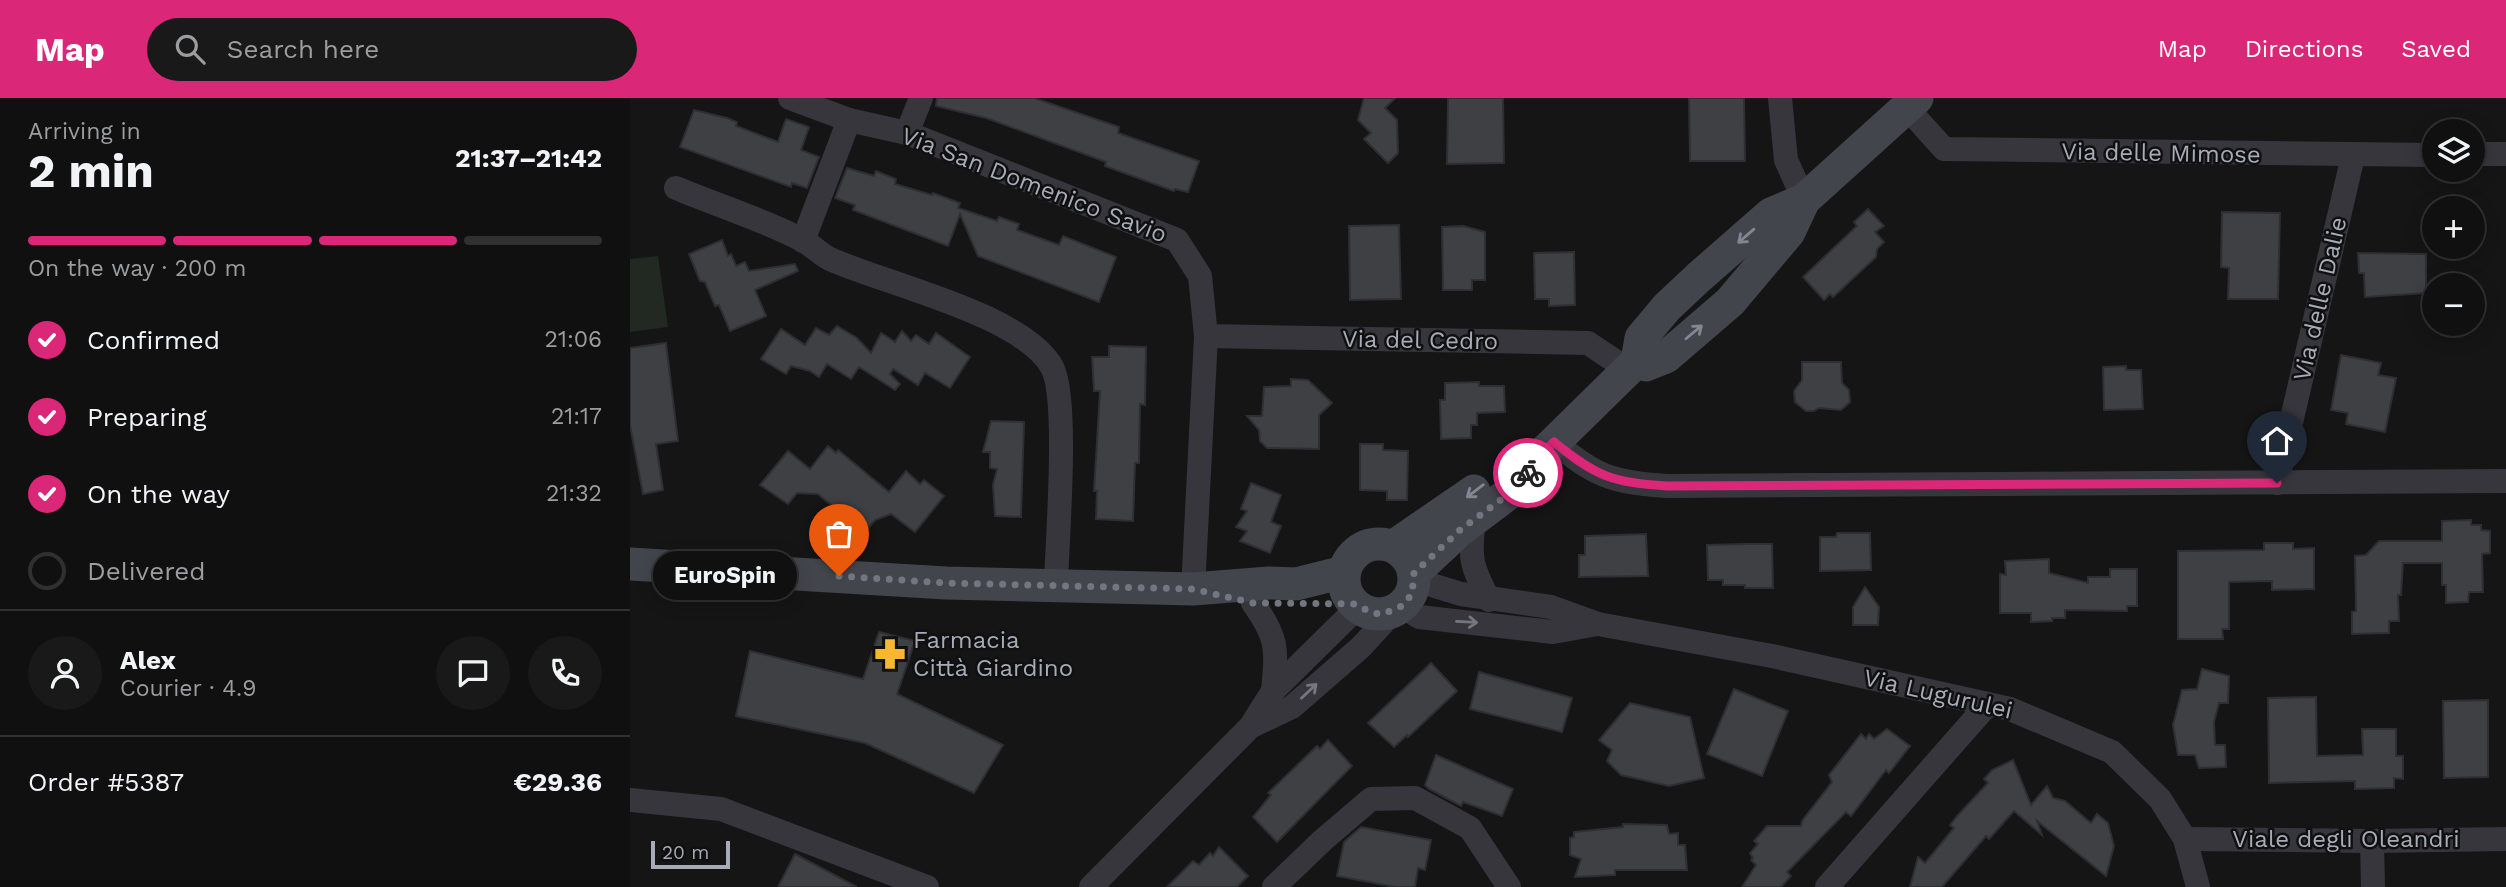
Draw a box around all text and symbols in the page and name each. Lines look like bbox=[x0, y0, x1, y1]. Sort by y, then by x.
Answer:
search box bbox=[147, 18, 637, 81]
text: Map bbox=[35, 30, 105, 69]
icon: search bbox=[171, 30, 209, 68]
text: Search here bbox=[227, 34, 379, 64]
text: Map bbox=[2158, 35, 2207, 63]
text: Directions bbox=[2245, 35, 2363, 63]
text: Saved bbox=[2401, 35, 2471, 63]
text: Arriving in bbox=[28, 118, 141, 145]
map controls bbox=[2422, 119, 2485, 336]
button: layers bbox=[2422, 119, 2485, 182]
street label: Via San Domenico Savio bbox=[897, 121, 1171, 249]
street label: Via delle Mimose bbox=[2061, 137, 2261, 169]
text: 21:37–21:42 bbox=[455, 143, 602, 173]
text: 2 min bbox=[28, 144, 154, 198]
button: + bbox=[2422, 196, 2485, 259]
street label: Via delle Dalie bbox=[2288, 214, 2352, 384]
one-way arrow bbox=[1738, 228, 1756, 244]
text: On the way · 200 m bbox=[28, 255, 246, 282]
button: − bbox=[2422, 273, 2485, 336]
icon: check bbox=[28, 321, 66, 359]
text: Confirmed bbox=[87, 325, 220, 355]
street label: Via del Cedro bbox=[1342, 325, 1498, 355]
one-way arrow bbox=[1684, 325, 1702, 340]
text: 21:06 bbox=[545, 326, 602, 353]
icon: check bbox=[28, 398, 66, 436]
text: Preparing bbox=[87, 402, 207, 432]
text: 21:17 bbox=[551, 403, 602, 430]
pin bbox=[2247, 411, 2307, 483]
icon: home bbox=[2258, 422, 2296, 460]
courier bbox=[1493, 438, 1563, 508]
icon: bike bbox=[1509, 454, 1547, 492]
icon: check bbox=[28, 475, 66, 513]
text: On the way bbox=[87, 479, 230, 509]
text: 21:32 bbox=[546, 480, 602, 507]
one-way arrow bbox=[1466, 483, 1484, 498]
pin bbox=[809, 504, 869, 576]
icon: bag bbox=[820, 515, 858, 553]
callout: EuroSpin bbox=[654, 552, 797, 601]
text: Delivered bbox=[87, 556, 206, 586]
text: EuroSpin bbox=[674, 562, 776, 589]
one-way arrow bbox=[1455, 616, 1478, 629]
place label: Farmacia Città Giardino bbox=[913, 626, 1073, 682]
button: person bbox=[28, 636, 102, 710]
button: chat bbox=[436, 636, 510, 710]
button: phone bbox=[528, 636, 602, 710]
pharmacy icon: Farmacia Città Giardino bbox=[873, 637, 907, 671]
text: Alex bbox=[120, 645, 176, 675]
street label: Via Lugurulei bbox=[1861, 663, 2015, 725]
text: Courier · 4.9 bbox=[120, 675, 256, 702]
one-way arrow bbox=[1300, 683, 1317, 700]
text: Order #5387 bbox=[28, 767, 184, 797]
text: €29.36 bbox=[513, 767, 602, 797]
street label: Viale degli Oleandri bbox=[2232, 825, 2460, 853]
scale bar bbox=[651, 838, 730, 870]
text: 20 m bbox=[662, 841, 709, 864]

